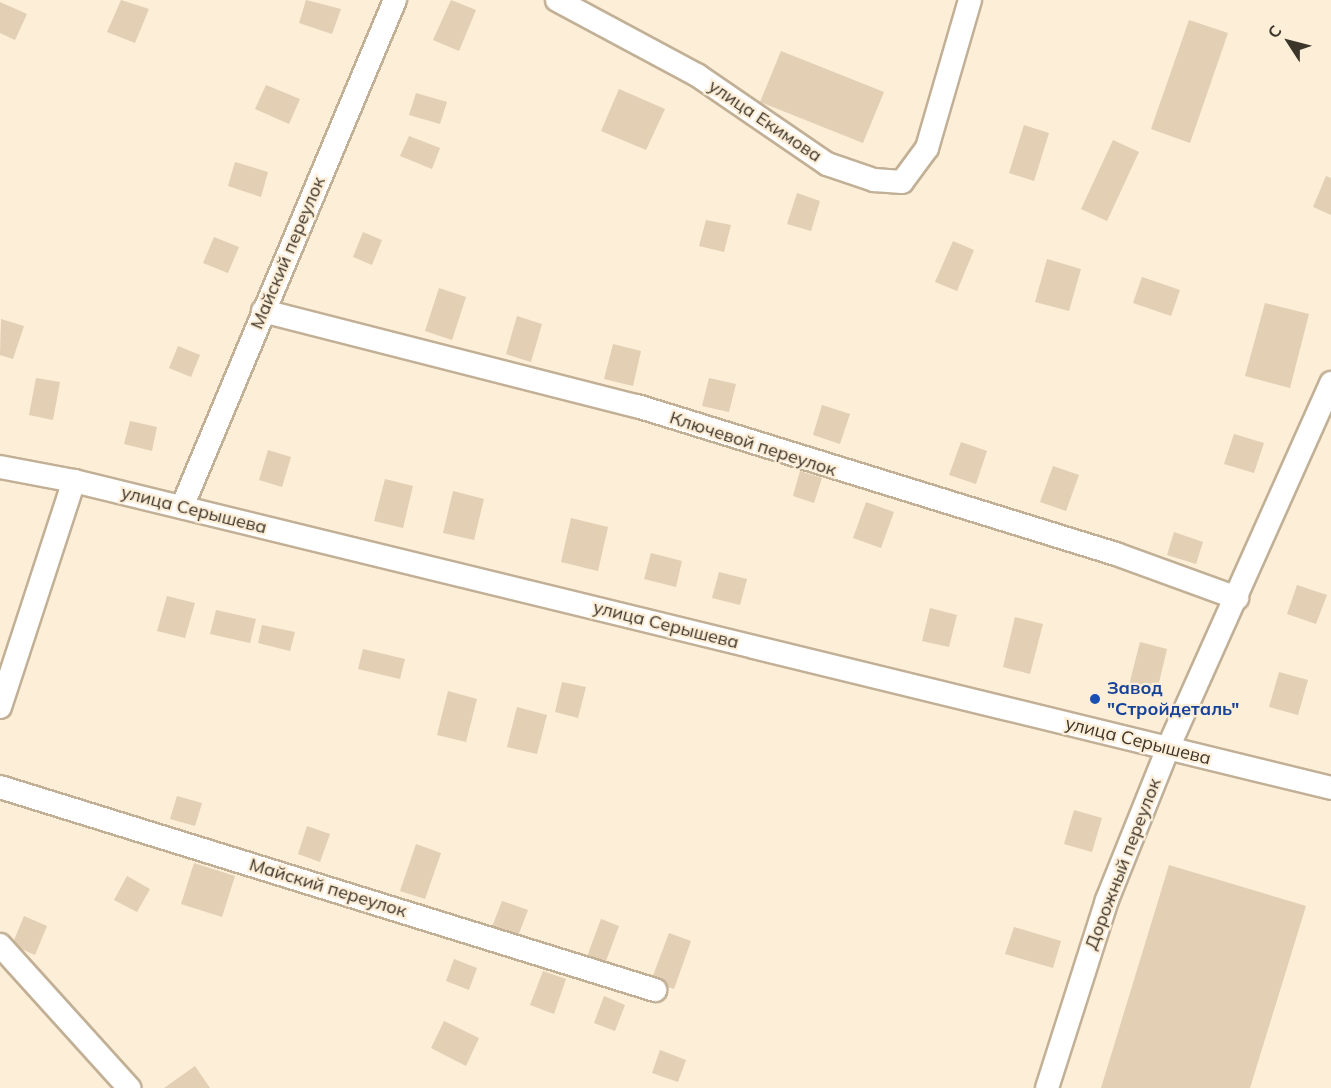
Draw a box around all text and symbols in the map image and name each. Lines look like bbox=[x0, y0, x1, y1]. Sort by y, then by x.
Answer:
north arrow bbox=[1259, 12, 1319, 72]
text: С bbox=[1263, 21, 1286, 42]
street label: улица Екимова bbox=[704, 75, 826, 167]
street label: Майский переулок bbox=[246, 174, 330, 332]
street label: Ключевой переулок bbox=[667, 407, 839, 481]
street label: улица Серышева bbox=[119, 481, 269, 539]
street label: улица Серышева bbox=[591, 596, 741, 654]
place label: Завод "Стройдеталь" bbox=[1107, 678, 1239, 720]
marker: Завод "Стройдеталь" bbox=[1088, 692, 1102, 706]
street label: улица Серышева bbox=[1063, 712, 1213, 770]
street label: Дорожный переулок bbox=[1080, 775, 1166, 953]
street label: Майский переулок bbox=[247, 854, 409, 922]

